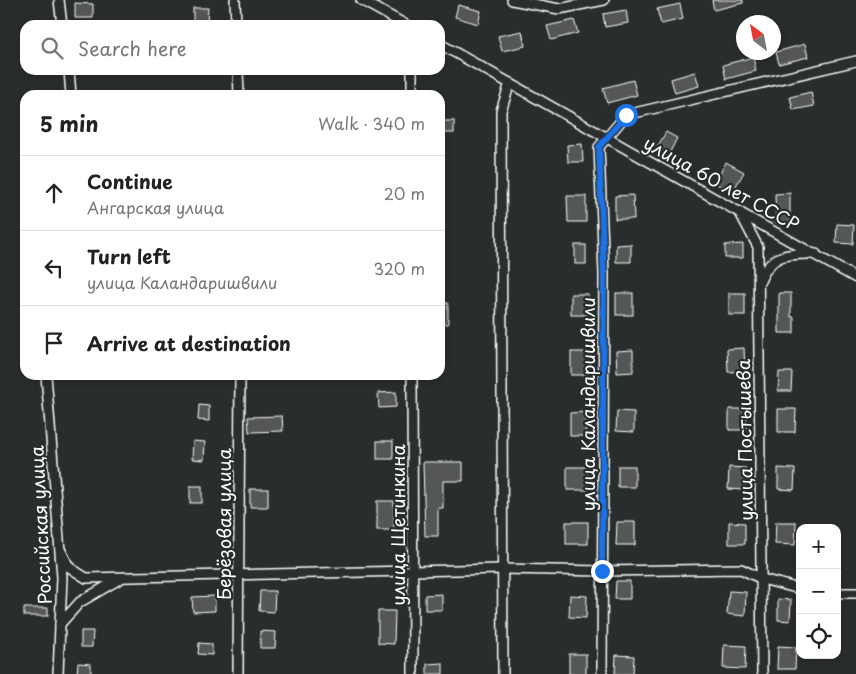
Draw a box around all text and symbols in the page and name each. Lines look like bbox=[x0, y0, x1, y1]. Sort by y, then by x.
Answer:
north arrow bbox=[736, 15, 781, 60]
search box bbox=[20, 20, 445, 75]
icon: search bbox=[38, 34, 66, 62]
text: Search here bbox=[78, 34, 187, 62]
route start bbox=[615, 104, 638, 127]
text: 5 min bbox=[40, 107, 98, 139]
text: Walk · 340 m bbox=[318, 111, 425, 135]
street label: улица 60 лет СССР bbox=[639, 129, 805, 237]
text: Continue bbox=[87, 167, 173, 195]
icon: ahead bbox=[40, 179, 68, 207]
text: 20 m bbox=[384, 181, 425, 205]
text: Ангарская улица bbox=[87, 195, 224, 219]
text: Turn left bbox=[87, 242, 171, 270]
icon: left bbox=[40, 254, 68, 282]
text: 320 m bbox=[374, 256, 425, 280]
text: улица Каландаришвили bbox=[87, 270, 277, 294]
street label: улица Каландаришвили bbox=[574, 297, 601, 511]
icon: arrive bbox=[40, 329, 68, 357]
text: Arrive at destination bbox=[87, 329, 291, 357]
street label: улица Постышева bbox=[729, 358, 759, 521]
street label: улица Щетинкина bbox=[384, 443, 411, 606]
street label: Российская улица bbox=[22, 444, 58, 605]
street label: Берёзовая улица bbox=[210, 448, 237, 600]
map controls bbox=[796, 524, 841, 659]
button: + bbox=[796, 524, 841, 569]
route end bbox=[591, 560, 614, 583]
button: − bbox=[796, 569, 841, 614]
button: locate bbox=[796, 614, 841, 659]

